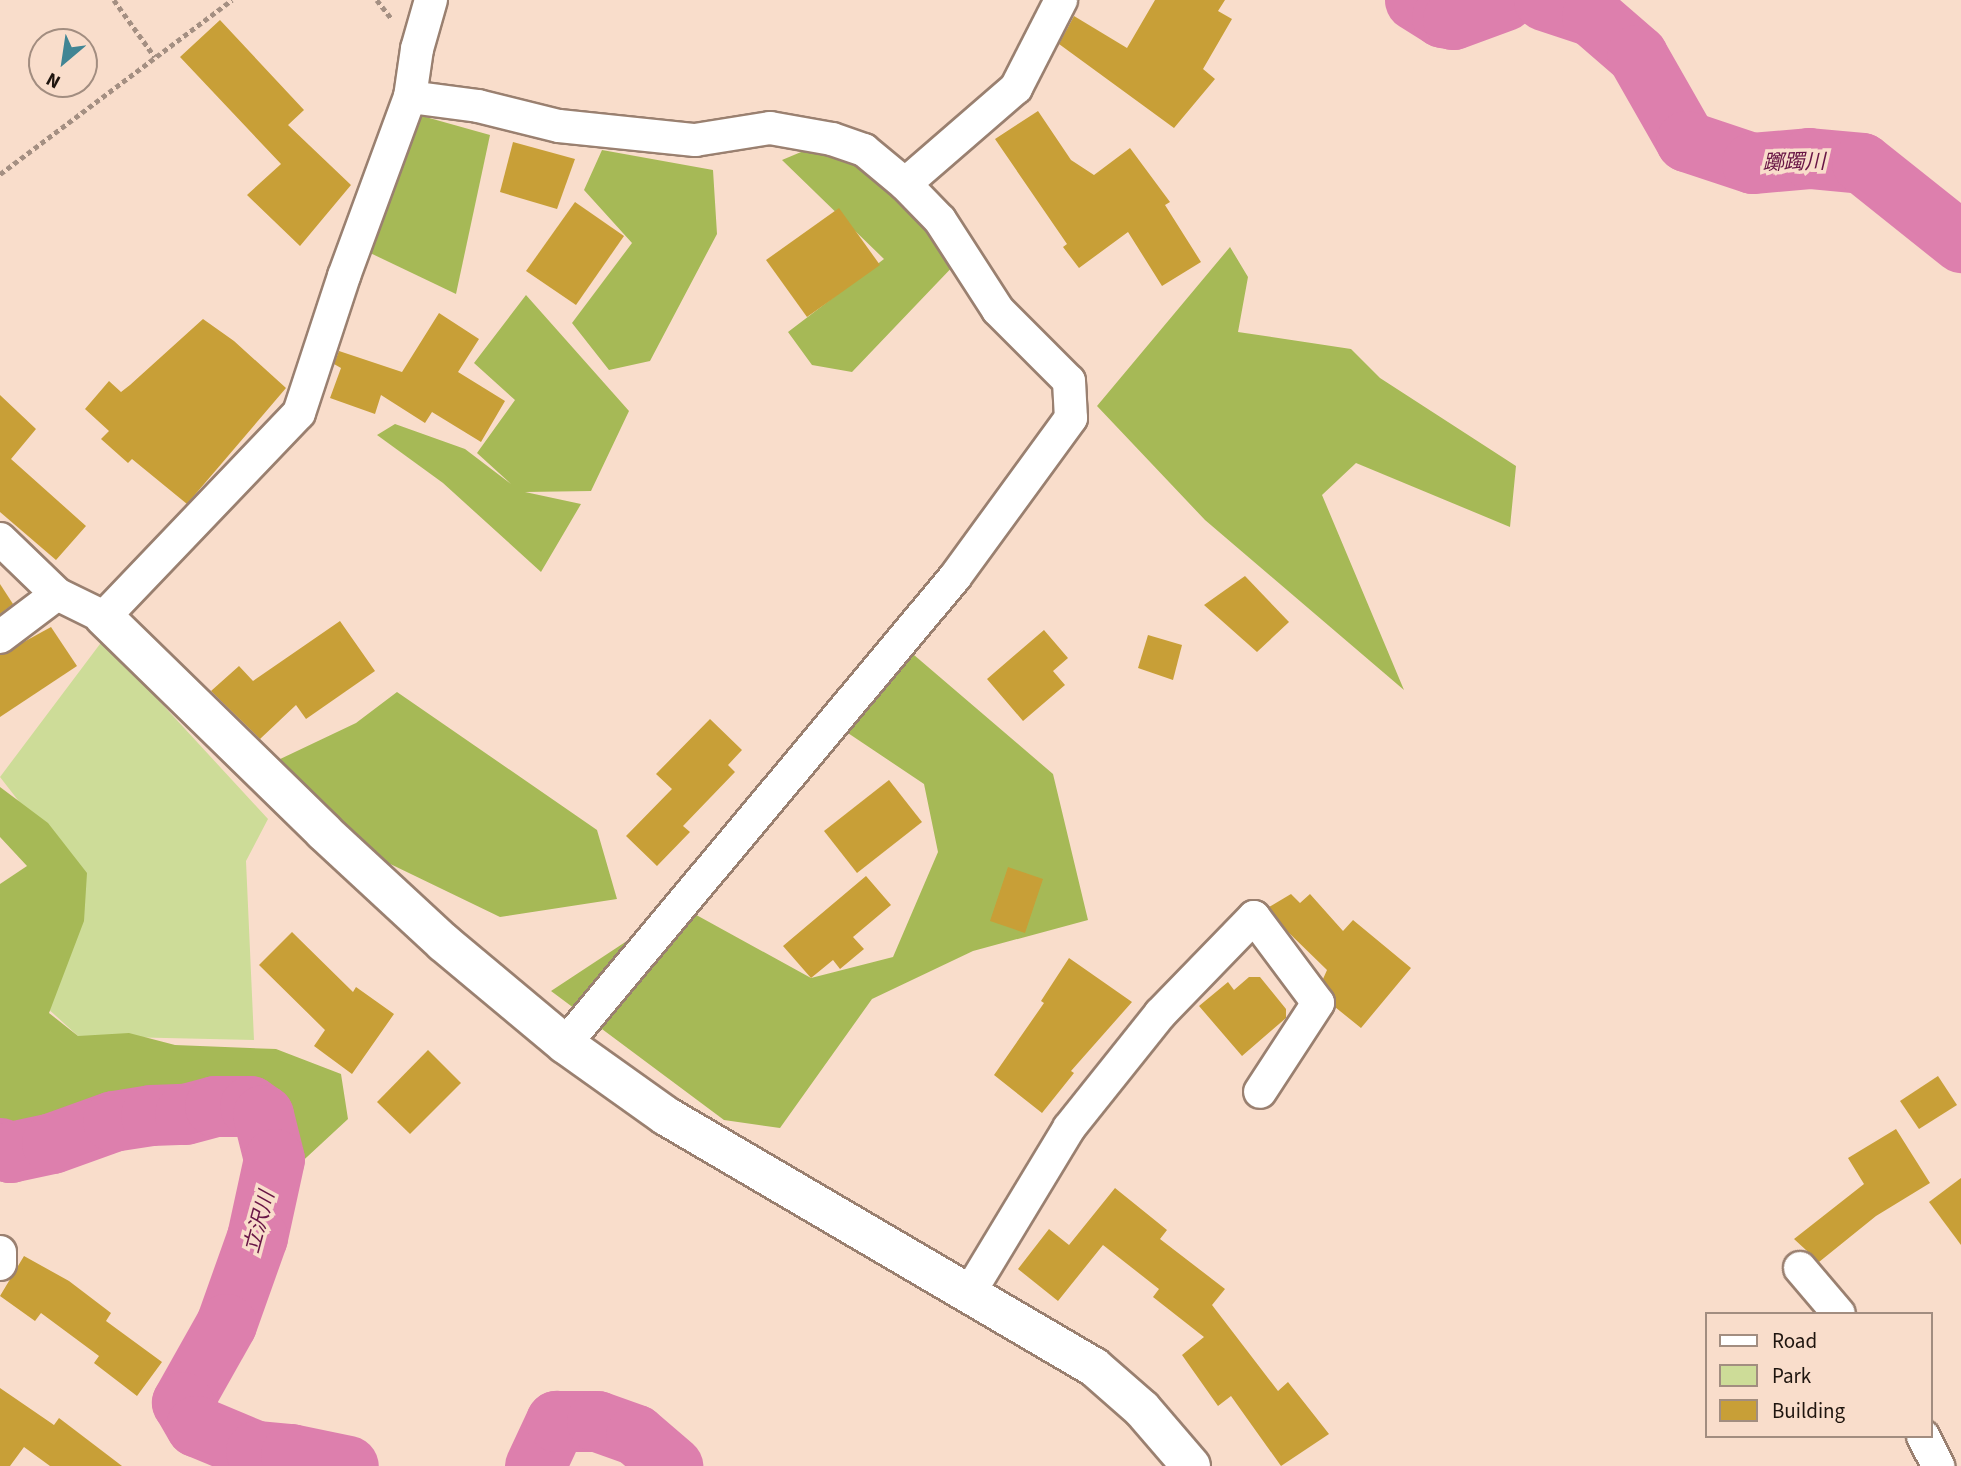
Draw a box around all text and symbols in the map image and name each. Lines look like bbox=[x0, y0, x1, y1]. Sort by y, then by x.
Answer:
north arrow bbox=[28, 28, 98, 98]
text: N bbox=[41, 65, 66, 95]
water label: 躑躅川 bbox=[1762, 149, 1826, 175]
water label: 立沢川 bbox=[239, 1188, 279, 1256]
legend bbox=[1706, 1312, 1933, 1438]
text: Road bbox=[1772, 1326, 1817, 1356]
text: Park bbox=[1772, 1361, 1811, 1391]
text: Building bbox=[1772, 1396, 1845, 1426]

